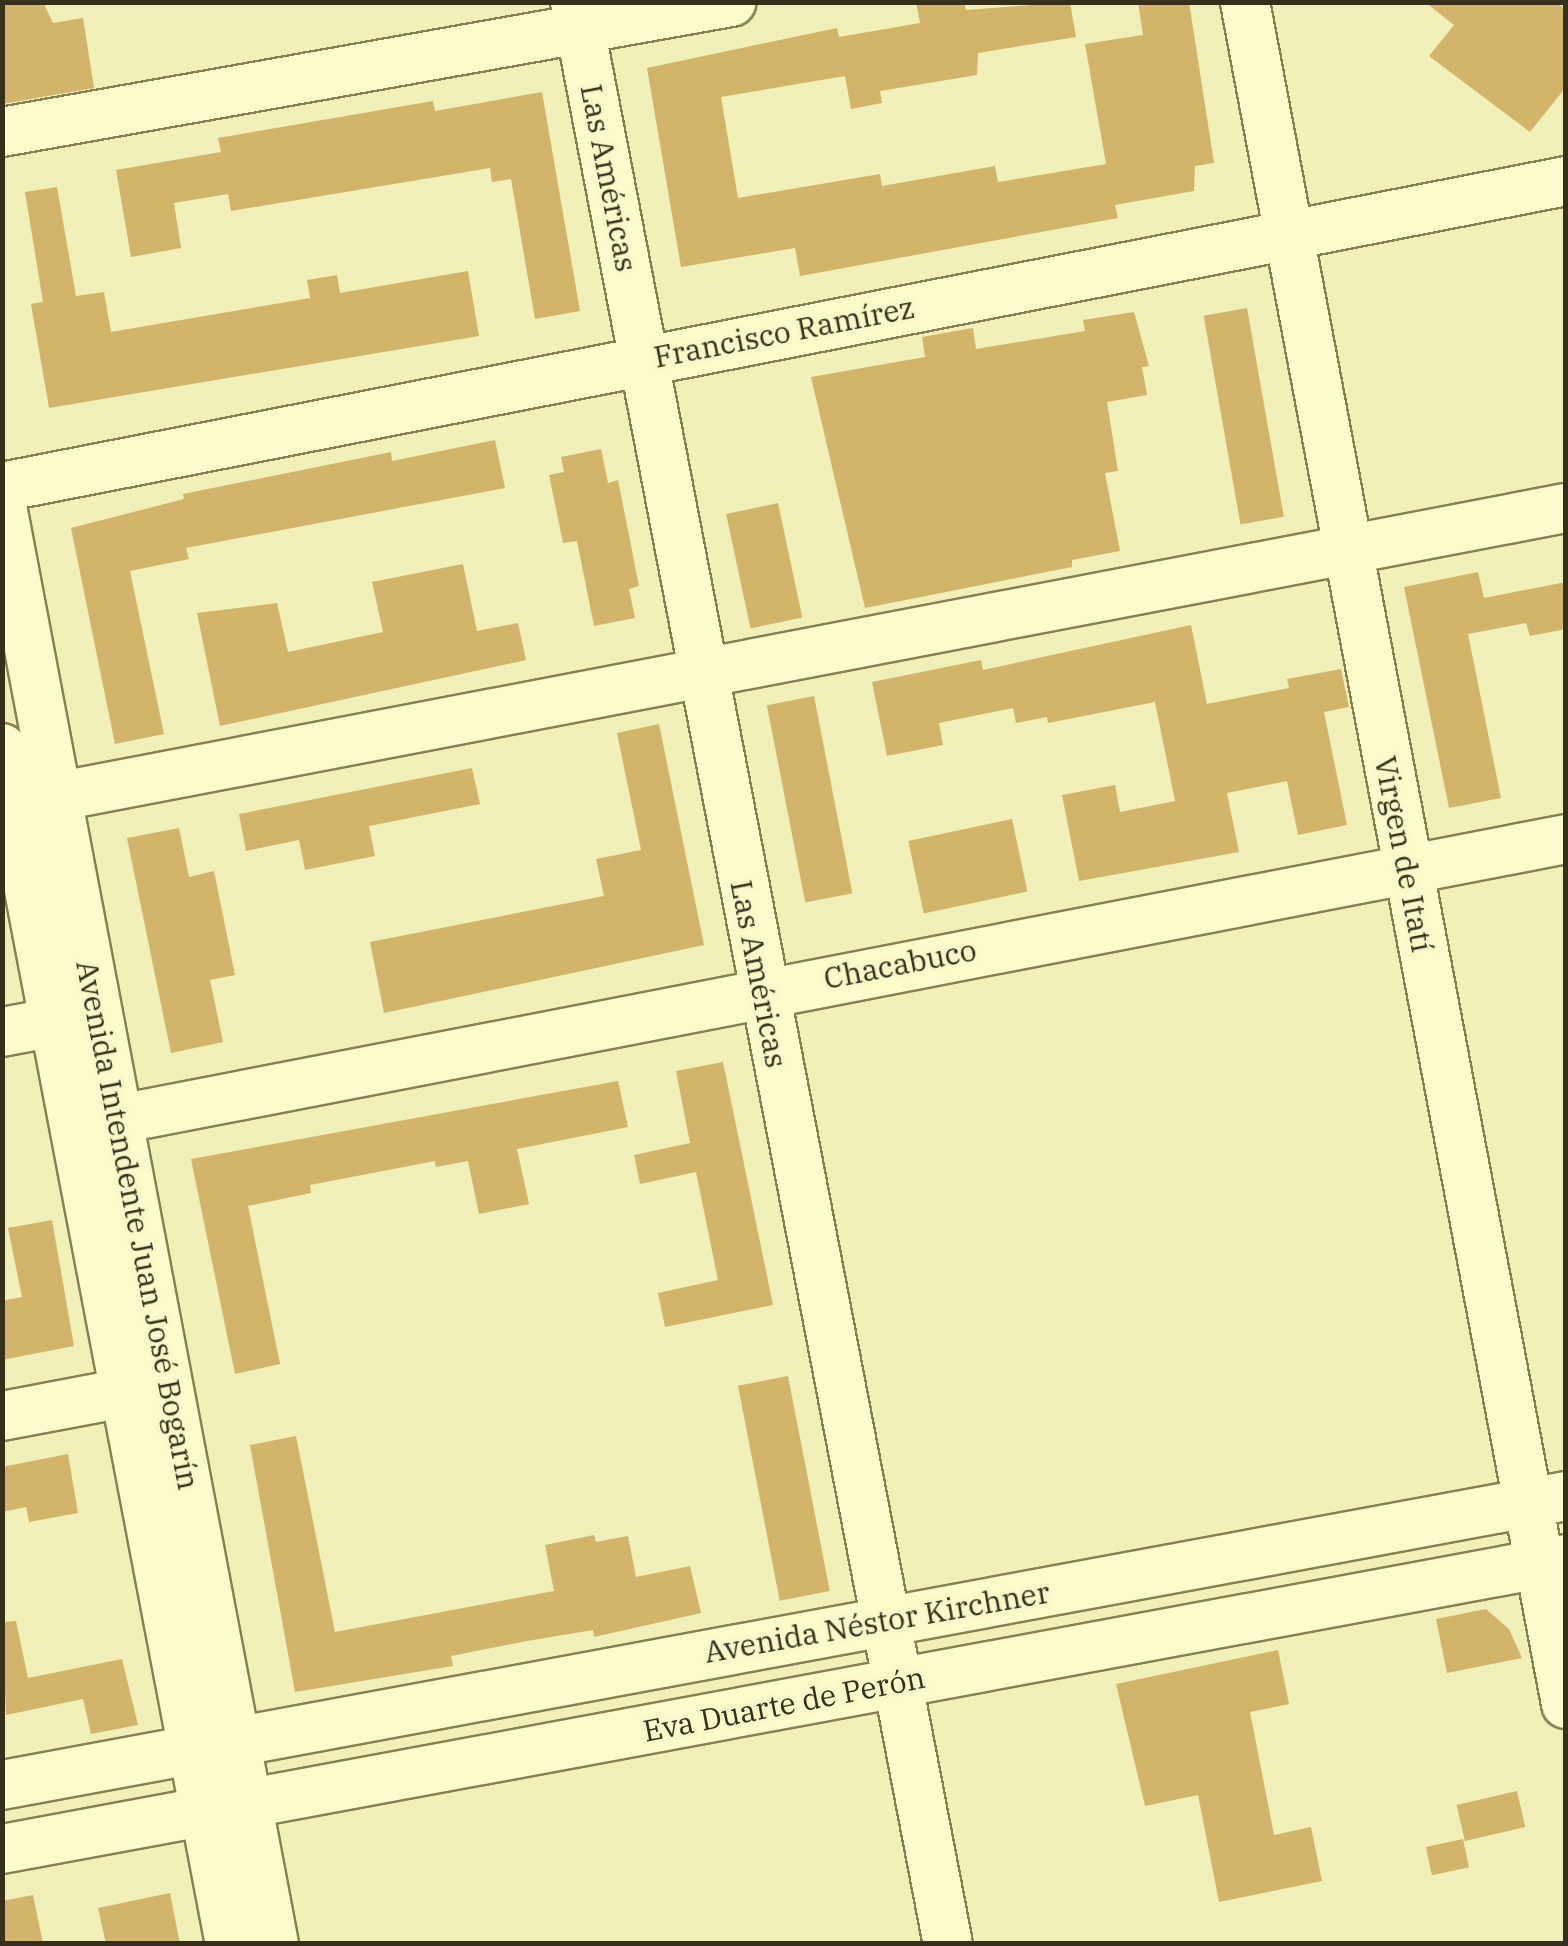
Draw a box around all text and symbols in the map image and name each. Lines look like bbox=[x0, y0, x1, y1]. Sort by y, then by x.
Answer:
street label: Las Américas bbox=[573, 81, 645, 275]
street label: Francisco Ramírez bbox=[651, 289, 917, 375]
street label: Virgen de Itatí bbox=[1367, 753, 1441, 955]
street label: Las Américas bbox=[723, 877, 795, 1071]
street label: Chacabuco bbox=[821, 932, 979, 996]
street label: Avenida Intendente Juan José Bogarín bbox=[69, 957, 207, 1493]
street label: Avenida Néstor Kirchner bbox=[702, 1574, 1052, 1670]
street label: Eva Duarte de Perón bbox=[640, 1659, 928, 1749]

